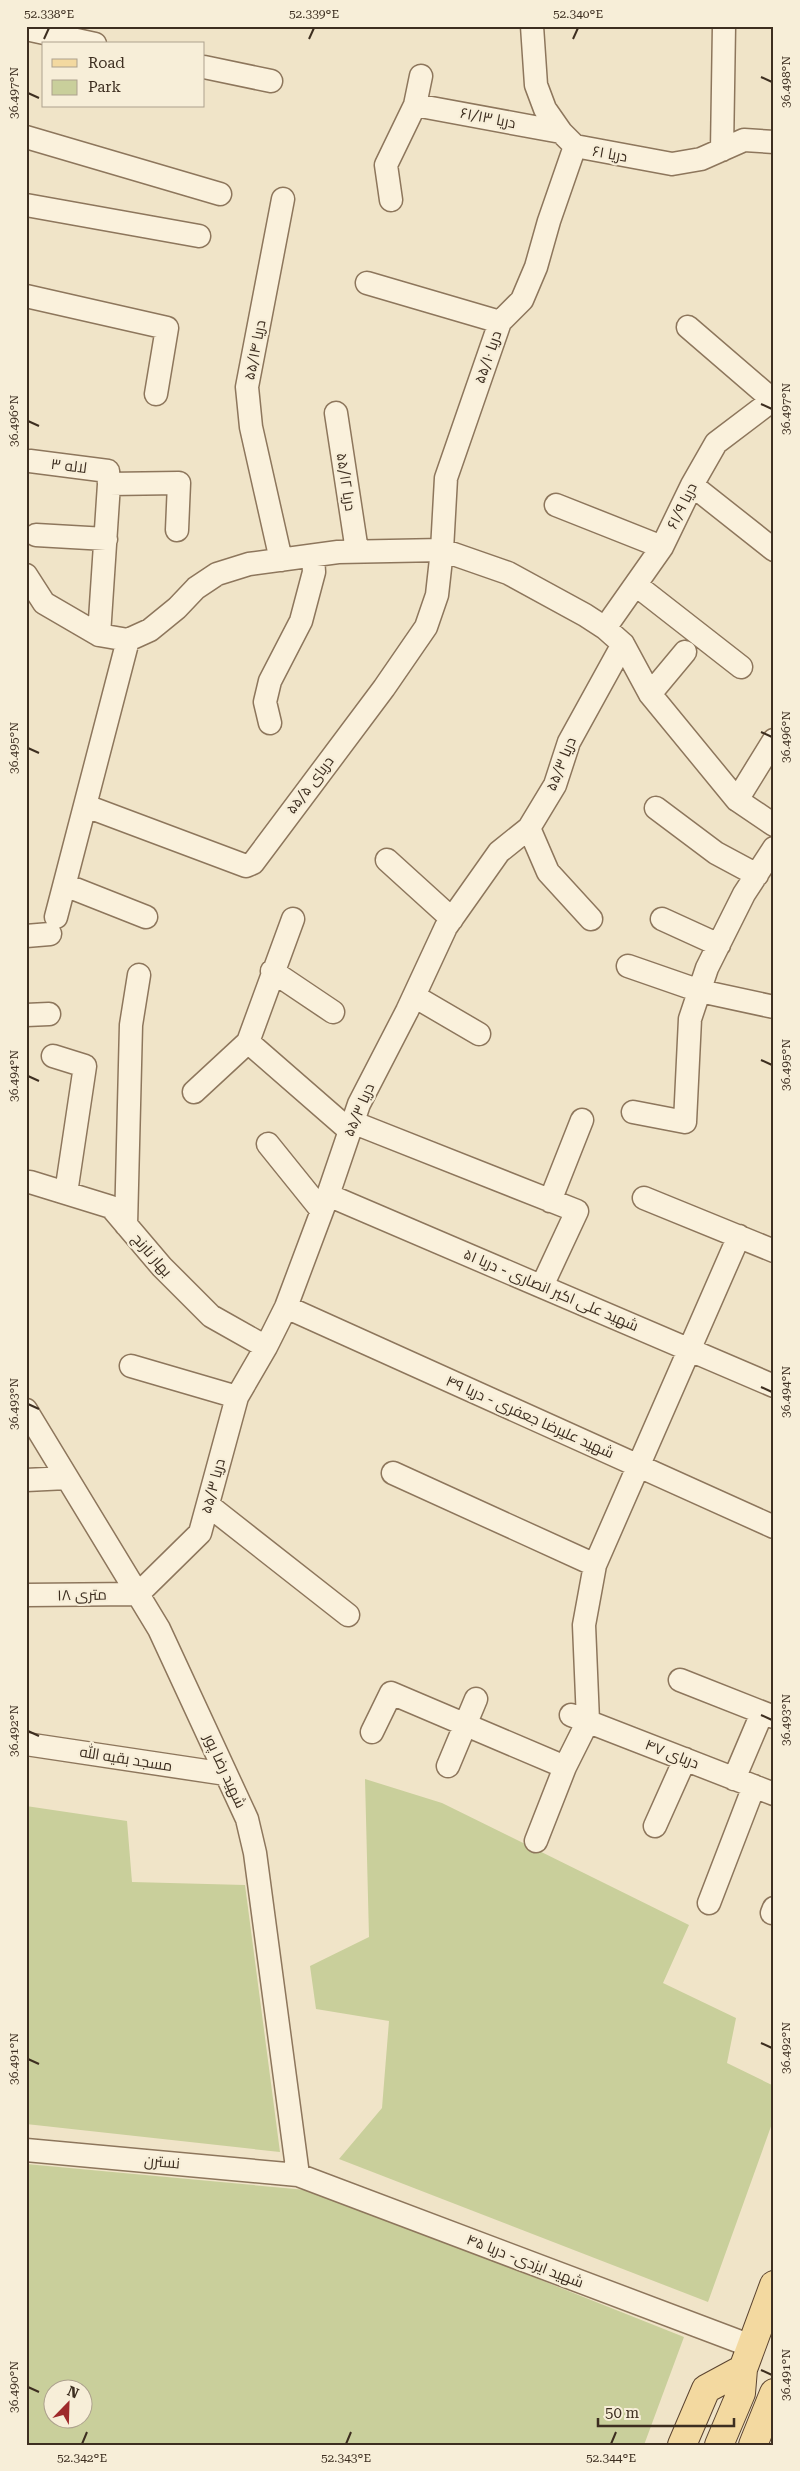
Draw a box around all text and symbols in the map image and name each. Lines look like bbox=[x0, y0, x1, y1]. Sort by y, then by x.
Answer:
text: 52.338°E bbox=[24, 7, 74, 21]
text: 52.339°E bbox=[289, 7, 339, 21]
text: 52.340°E bbox=[553, 7, 603, 21]
legend bbox=[42, 42, 205, 108]
text: Road bbox=[88, 54, 125, 72]
text: 36.498°N bbox=[779, 56, 793, 108]
text: 36.497°N bbox=[7, 67, 21, 119]
text: Park bbox=[88, 78, 122, 96]
street label: دریا ۶۱/۱۳ bbox=[459, 104, 517, 132]
street label: دریا ۶۱ bbox=[591, 142, 629, 166]
street label: دریا ۵۵/۱۴ bbox=[240, 318, 270, 382]
street label: دریا ۵۵/۱۰ bbox=[471, 328, 505, 386]
text: 36.497°N bbox=[779, 383, 793, 435]
text: 36.496°N bbox=[7, 395, 21, 447]
street label: دریا ۵۵/۱۲ bbox=[333, 452, 359, 512]
street label: لاله ۳ bbox=[50, 455, 88, 477]
street label: دریا ۶۱/۹ bbox=[663, 480, 701, 532]
text: 36.496°N bbox=[779, 711, 793, 763]
text: 36.495°N bbox=[7, 722, 21, 774]
street label: دریا ۵۵/۳ bbox=[542, 735, 580, 793]
street label: دریای ۵۵/۵ bbox=[282, 753, 338, 818]
text: 36.495°N bbox=[779, 1039, 793, 1091]
text: 36.494°N bbox=[7, 1050, 21, 1102]
street label: دریا ۵۵/۳ bbox=[340, 1081, 378, 1139]
street label: بهار نارنج bbox=[127, 1230, 176, 1282]
street label: شهید علی اکبر انصاری - دریا ۵۱ bbox=[460, 1245, 641, 1336]
text: 36.494°N bbox=[779, 1366, 793, 1418]
street label: شهید علیرضا جعفری - دریا ۴۹ bbox=[443, 1372, 617, 1463]
text: 36.493°N bbox=[7, 1378, 21, 1430]
street label: دریا ۵۵/۳ bbox=[197, 1457, 229, 1515]
street label: ۱۸ متری bbox=[57, 1586, 107, 1605]
text: 36.493°N bbox=[779, 1694, 793, 1746]
text: 36.492°N bbox=[7, 1705, 21, 1757]
street label: شهید رضا پور bbox=[199, 1730, 250, 1811]
street label: دریای ۴۷ bbox=[642, 1736, 701, 1773]
street label: مسجد بقیه الله bbox=[78, 1742, 174, 1775]
text: 36.492°N bbox=[779, 2022, 793, 2074]
text: 36.491°N bbox=[7, 2033, 21, 2085]
street label: نسترن bbox=[143, 2151, 181, 2174]
street label: شهید ایزدی- دریا ۴۵ bbox=[464, 2230, 586, 2293]
text: 36.491°N bbox=[779, 2349, 793, 2401]
text: 36.490°N bbox=[7, 2361, 21, 2413]
north arrow bbox=[42, 2378, 92, 2428]
text: N bbox=[65, 2383, 81, 2402]
scale bar bbox=[598, 2396, 734, 2428]
text: 50 m bbox=[605, 2404, 640, 2422]
text: 52.342°E bbox=[57, 2451, 107, 2465]
text: 52.343°E bbox=[321, 2451, 371, 2465]
text: 52.344°E bbox=[586, 2451, 636, 2465]

